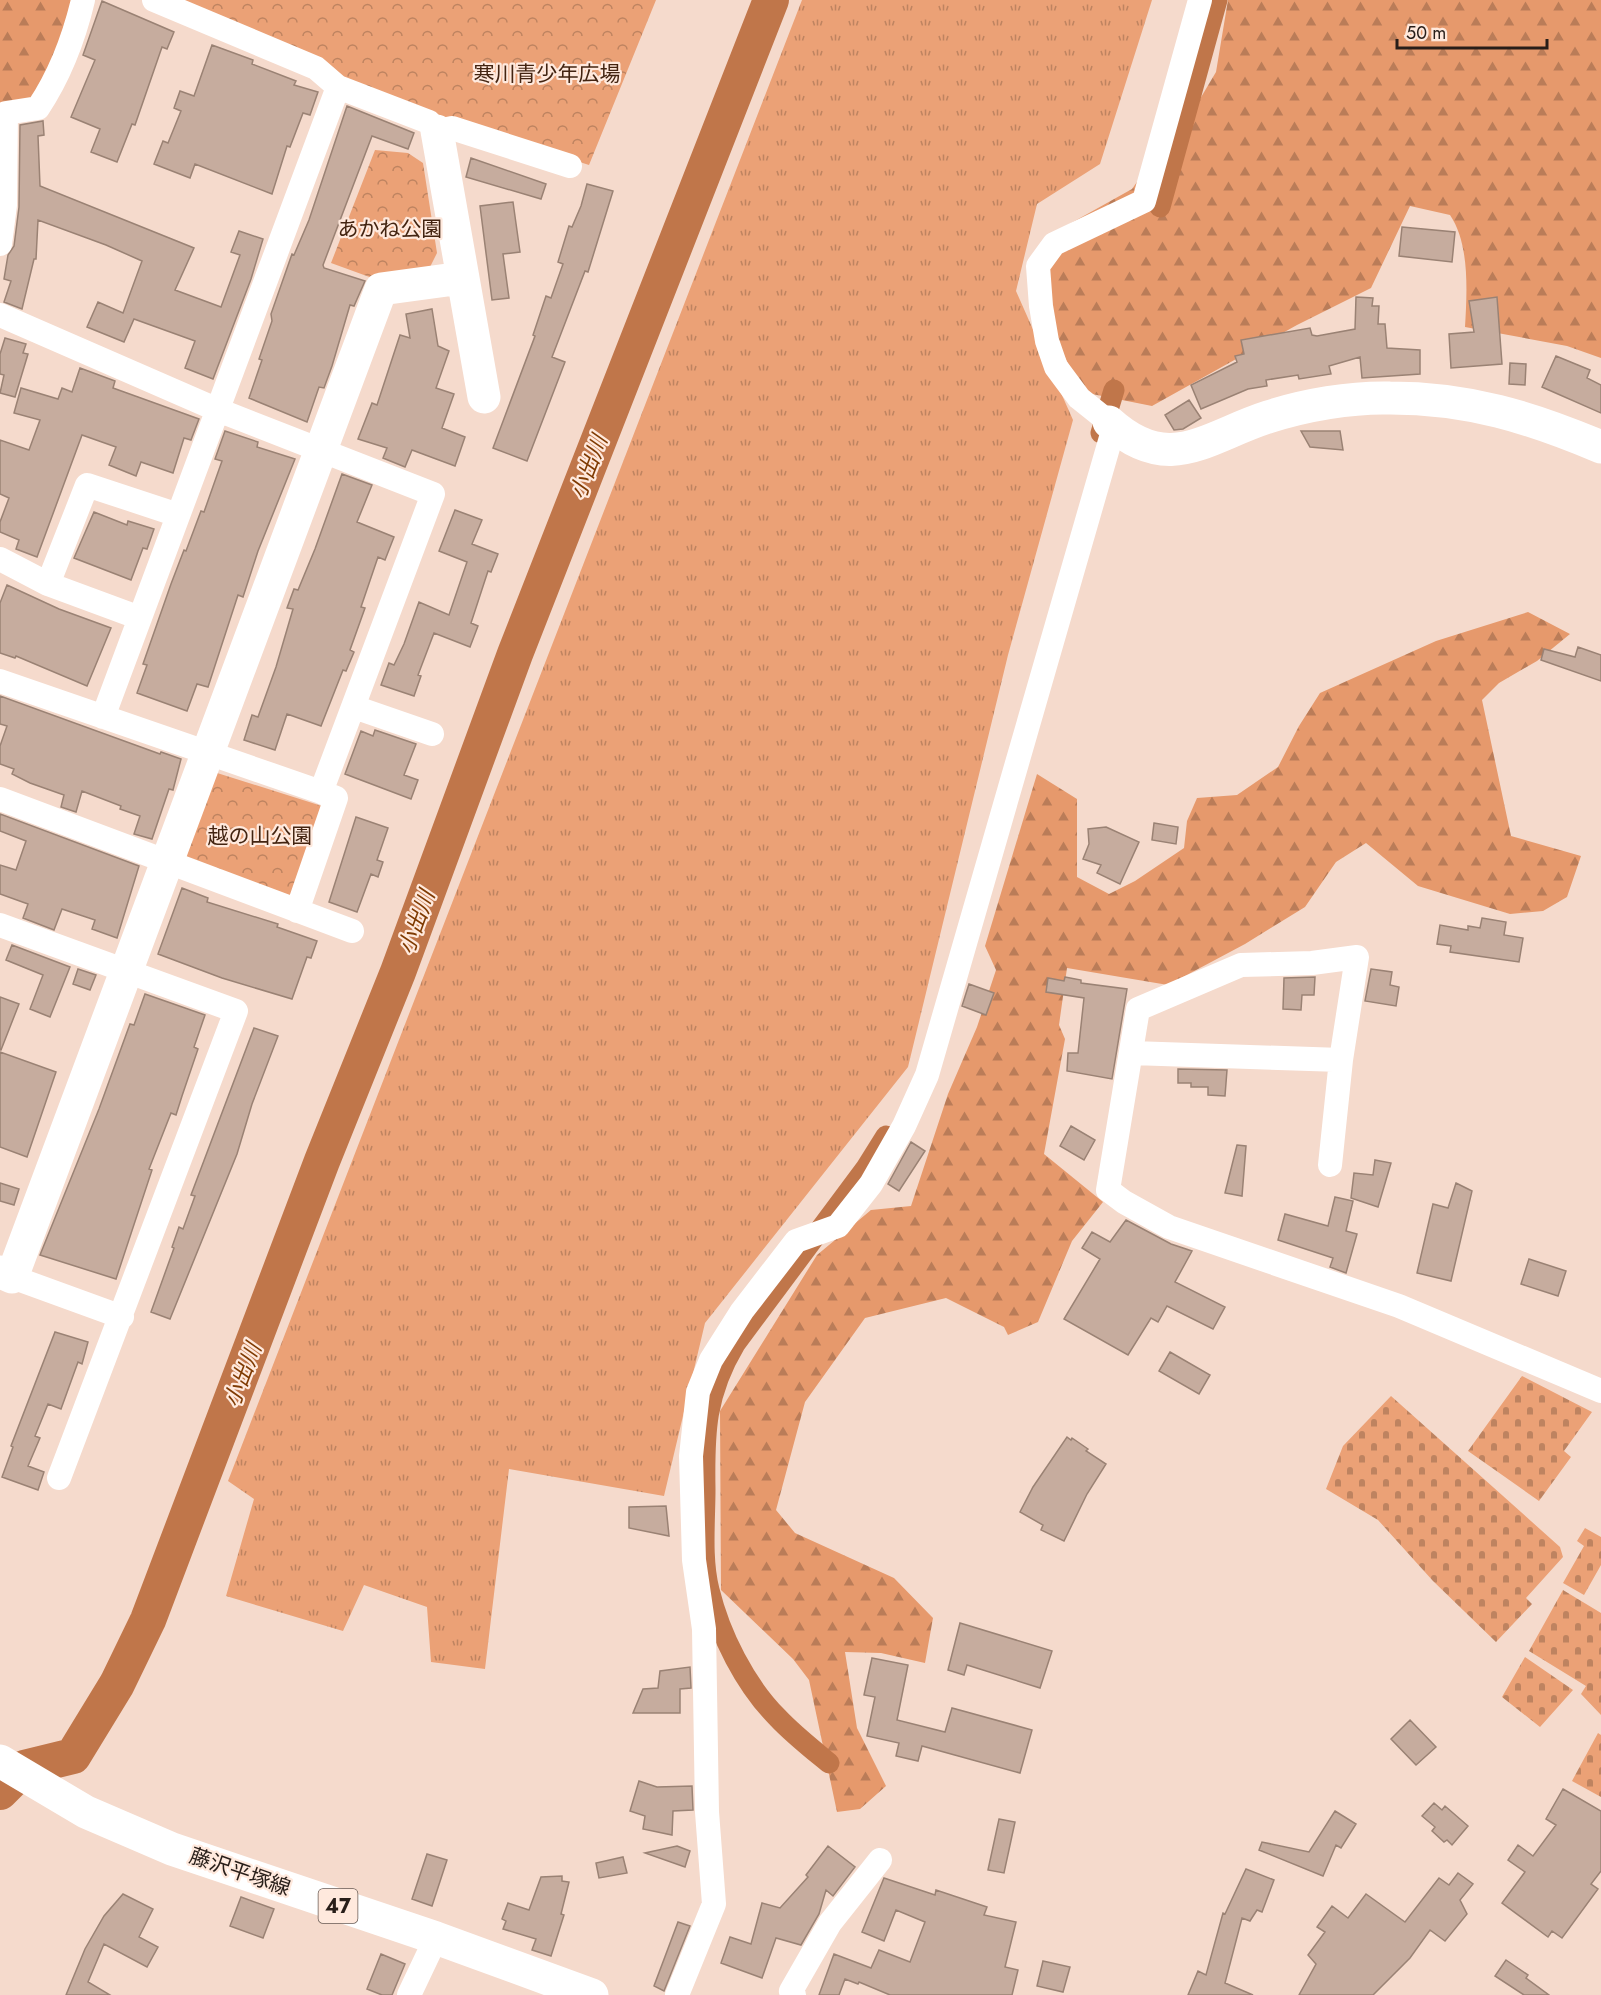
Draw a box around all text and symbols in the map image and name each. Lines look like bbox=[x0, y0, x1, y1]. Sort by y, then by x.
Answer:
scale bar bbox=[1397, 12, 1547, 50]
text: 50 m bbox=[1406, 20, 1446, 46]
park label: 寒川青少年広場 bbox=[474, 59, 621, 89]
park label: あかね公園 bbox=[338, 214, 443, 244]
water label: 小出川 bbox=[561, 429, 615, 504]
park label: 越の山公園 bbox=[208, 821, 313, 851]
water label: 小出川 bbox=[390, 884, 443, 958]
water label: 小出川 bbox=[215, 1337, 269, 1412]
street label: 藤沢平塚線 bbox=[185, 1841, 295, 1903]
road number: 47 bbox=[318, 1889, 358, 1923]

